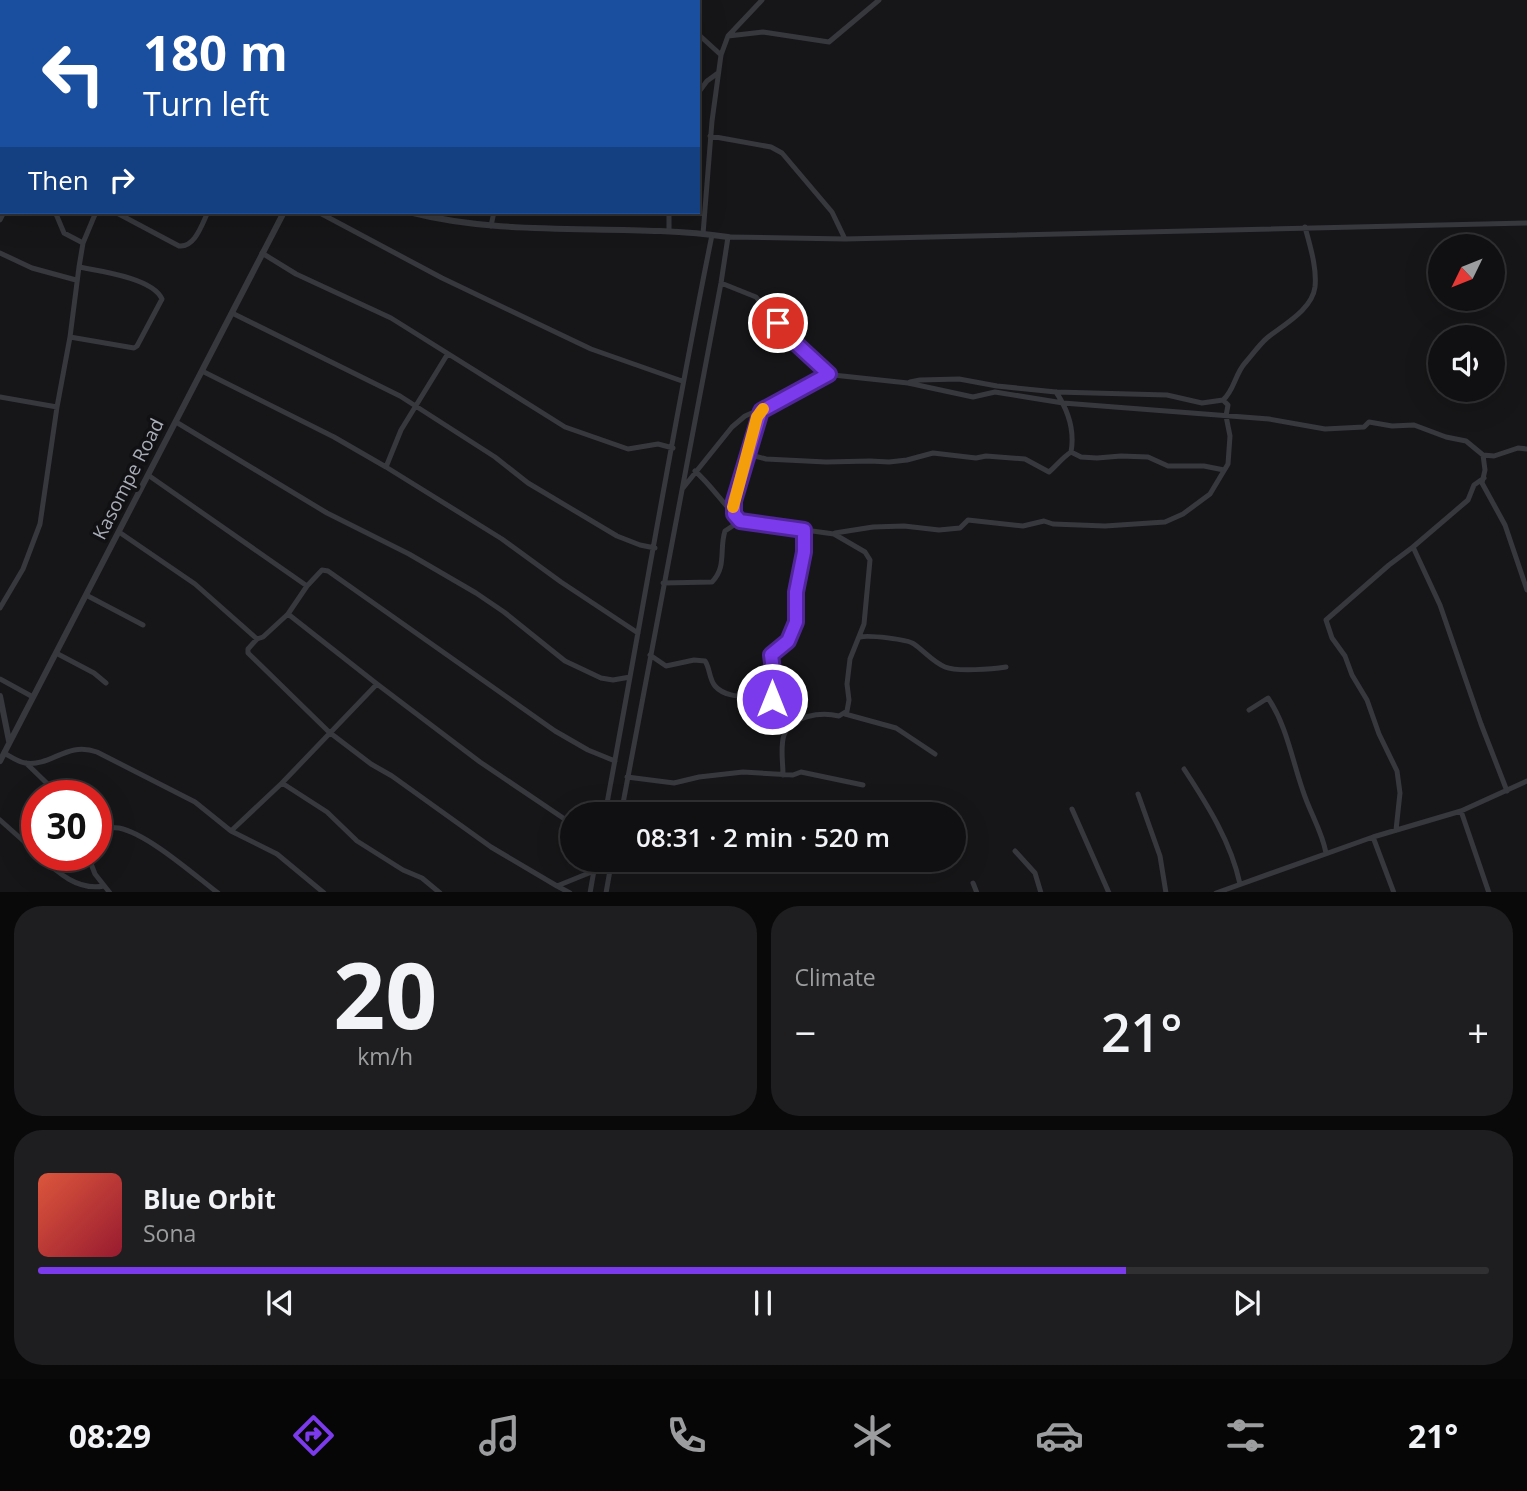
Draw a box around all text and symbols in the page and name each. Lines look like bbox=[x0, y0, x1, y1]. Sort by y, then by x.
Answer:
text: 180 m bbox=[143, 19, 288, 85]
icon: left bbox=[28, 28, 119, 119]
text: Turn left bbox=[143, 82, 269, 125]
icon: right bbox=[103, 161, 141, 199]
text: Then bbox=[28, 162, 89, 198]
north arrow bbox=[1428, 234, 1505, 312]
map controls bbox=[1428, 234, 1505, 402]
pin bbox=[748, 293, 808, 353]
icon: arrive bbox=[759, 304, 797, 342]
button: sound bbox=[1428, 325, 1505, 402]
street label: Kasompe Road bbox=[86, 414, 170, 544]
position arrow bbox=[735, 662, 809, 736]
speed limit sign: 30 bbox=[21, 780, 112, 871]
text: 08:31 · 2 min · 520 m bbox=[636, 819, 890, 855]
text: 20 bbox=[333, 932, 437, 1056]
text: Climate bbox=[795, 961, 876, 993]
text: 21° bbox=[1101, 996, 1183, 1067]
text: − bbox=[795, 1006, 816, 1058]
text: + bbox=[1467, 1006, 1489, 1058]
text: km/h bbox=[357, 1040, 413, 1072]
text: Blue Orbit bbox=[143, 1181, 276, 1217]
text: Sona bbox=[143, 1217, 196, 1249]
icon: previous bbox=[261, 1284, 299, 1322]
icon: pause bbox=[744, 1284, 782, 1322]
icon: next bbox=[1228, 1284, 1266, 1322]
icon: directions bbox=[289, 1411, 338, 1460]
icon: music bbox=[475, 1411, 524, 1460]
icon: phone bbox=[662, 1411, 711, 1460]
icon: climate bbox=[848, 1411, 897, 1460]
icon: car bbox=[1035, 1411, 1084, 1460]
icon: filters bbox=[1221, 1411, 1270, 1460]
text: 08:29 bbox=[69, 1414, 151, 1457]
text: 21° bbox=[1408, 1414, 1458, 1457]

